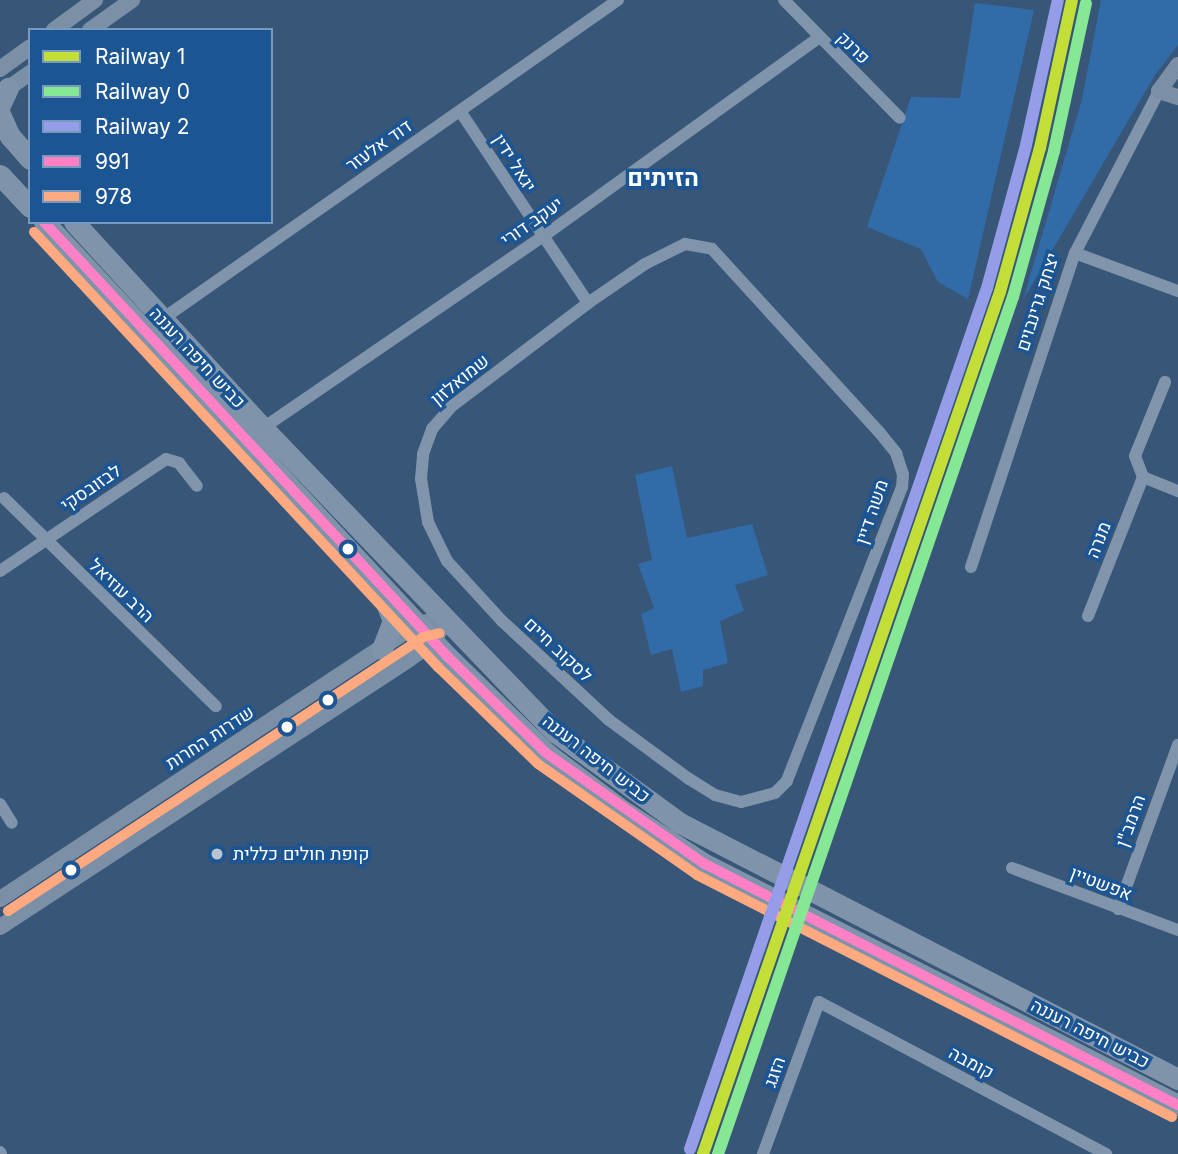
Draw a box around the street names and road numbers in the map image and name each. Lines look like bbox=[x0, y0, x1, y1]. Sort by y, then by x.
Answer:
street label: פרנק bbox=[832, 27, 874, 69]
street label: דוד אלעזר bbox=[342, 115, 416, 177]
street label: יגאל ידין bbox=[488, 130, 540, 196]
street label: יעקב דורי bbox=[497, 193, 567, 251]
street label: יצחק גרינבוים bbox=[1012, 250, 1064, 354]
street label: כביש חיפה רעננה bbox=[145, 303, 249, 413]
street label: שמואלזון bbox=[427, 350, 493, 410]
street label: לבזובסקי bbox=[57, 460, 125, 516]
street label: משה דיין bbox=[851, 477, 893, 547]
street label: מנרה bbox=[1082, 519, 1116, 561]
street label: הרב עוזיאל bbox=[84, 555, 158, 627]
street label: לסקוב חיים bbox=[520, 613, 596, 687]
street label: שדרות החרות bbox=[162, 701, 258, 775]
street label: כביש חיפה רעננה bbox=[538, 710, 654, 808]
street label: הרמב"ן bbox=[1112, 792, 1150, 850]
street label: אפשטיין bbox=[1067, 862, 1135, 906]
street label: כביש חיפה רעננה bbox=[1027, 995, 1153, 1073]
street label: קומבה bbox=[945, 1042, 997, 1084]
street label: הזגג bbox=[760, 1054, 790, 1090]

